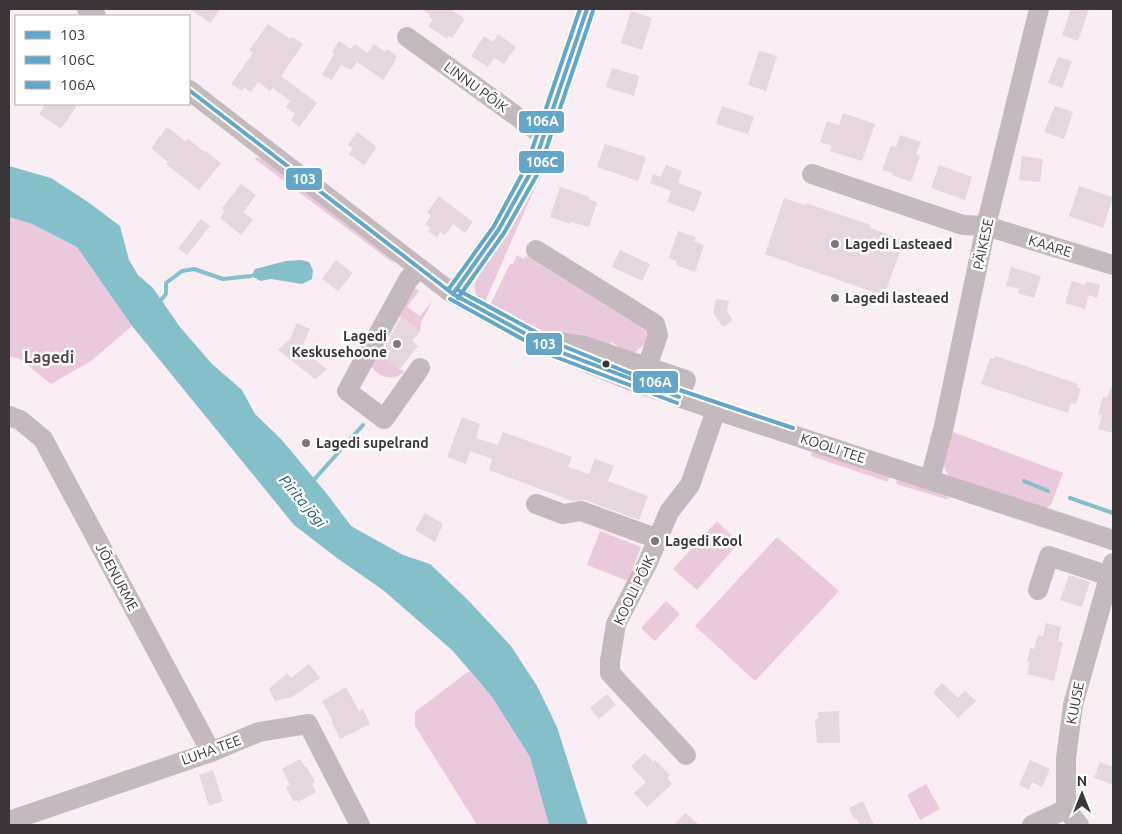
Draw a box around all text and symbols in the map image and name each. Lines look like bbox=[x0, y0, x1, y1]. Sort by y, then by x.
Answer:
legend bbox=[15, 15, 190, 105]
text: 103 bbox=[60, 26, 85, 43]
text: 106C bbox=[60, 51, 95, 68]
street label: LINNU PÕIK bbox=[441, 57, 513, 116]
text: 106A bbox=[60, 76, 95, 93]
line badge: 106A bbox=[518, 110, 565, 134]
text: 106A bbox=[525, 113, 559, 129]
line badge: 106C bbox=[518, 150, 565, 174]
text: 106C bbox=[526, 154, 558, 170]
line badge: 103 bbox=[285, 167, 323, 191]
text: 103 bbox=[292, 171, 316, 187]
street label: PÄIKESE bbox=[970, 217, 996, 271]
street label: KAARE bbox=[1027, 232, 1074, 260]
place label: Lagedi Lasteaed bbox=[845, 236, 952, 252]
marker: Lagedi Lasteaed bbox=[829, 238, 841, 250]
place label: Lagedi lasteaed bbox=[845, 290, 949, 306]
marker: Lagedi lasteaed bbox=[829, 292, 841, 304]
place label: Lagedi Keskusehoone bbox=[292, 328, 387, 360]
line badge: 103 bbox=[525, 332, 563, 356]
text: 103 bbox=[532, 336, 556, 352]
marker: Lagedi Keskusehoone bbox=[391, 338, 403, 350]
district label: Lagedi bbox=[24, 348, 74, 366]
unlabelled marker bbox=[601, 359, 611, 369]
line badge: 106A bbox=[632, 370, 679, 394]
text: 106A bbox=[638, 374, 672, 390]
street label: KOOLI TEE bbox=[799, 430, 868, 466]
place label: Lagedi supelrand bbox=[316, 435, 429, 451]
marker: Lagedi supelrand bbox=[300, 437, 312, 449]
water label: Pirita jõgi bbox=[276, 471, 331, 532]
place label: Lagedi Kool bbox=[665, 533, 742, 549]
marker: Lagedi Kool bbox=[649, 535, 661, 547]
street label: JÕENURME bbox=[93, 540, 143, 614]
street label: KOOLI PÕIK bbox=[609, 551, 658, 627]
street label: KUUSE bbox=[1063, 680, 1087, 726]
street label: LUHA TEE bbox=[179, 732, 243, 768]
north arrow bbox=[1057, 769, 1107, 819]
text: N bbox=[1077, 773, 1087, 789]

